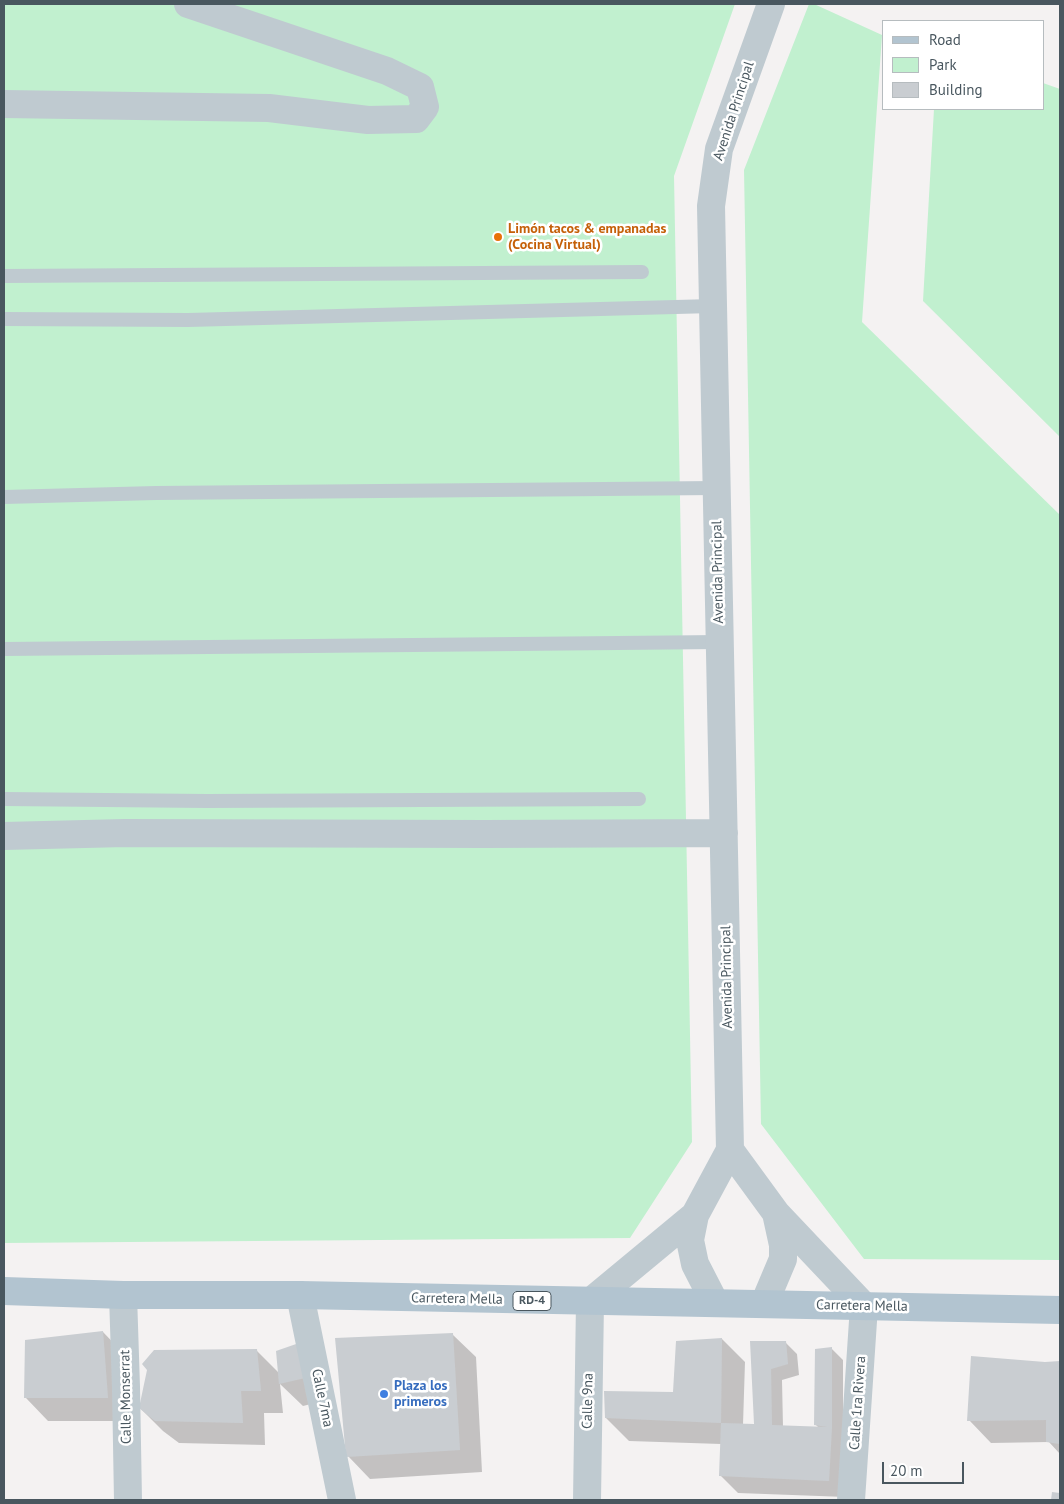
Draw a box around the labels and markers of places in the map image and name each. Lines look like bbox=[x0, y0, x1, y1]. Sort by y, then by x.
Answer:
place label: Limón tacos & empanadas (Cocina Virtual) bbox=[508, 221, 666, 253]
marker: Limón tacos & empanadas (Cocina Virtual) bbox=[492, 231, 504, 243]
place label: Plaza los primeros bbox=[394, 1378, 448, 1410]
marker: Plaza los primeros bbox=[378, 1388, 390, 1400]

